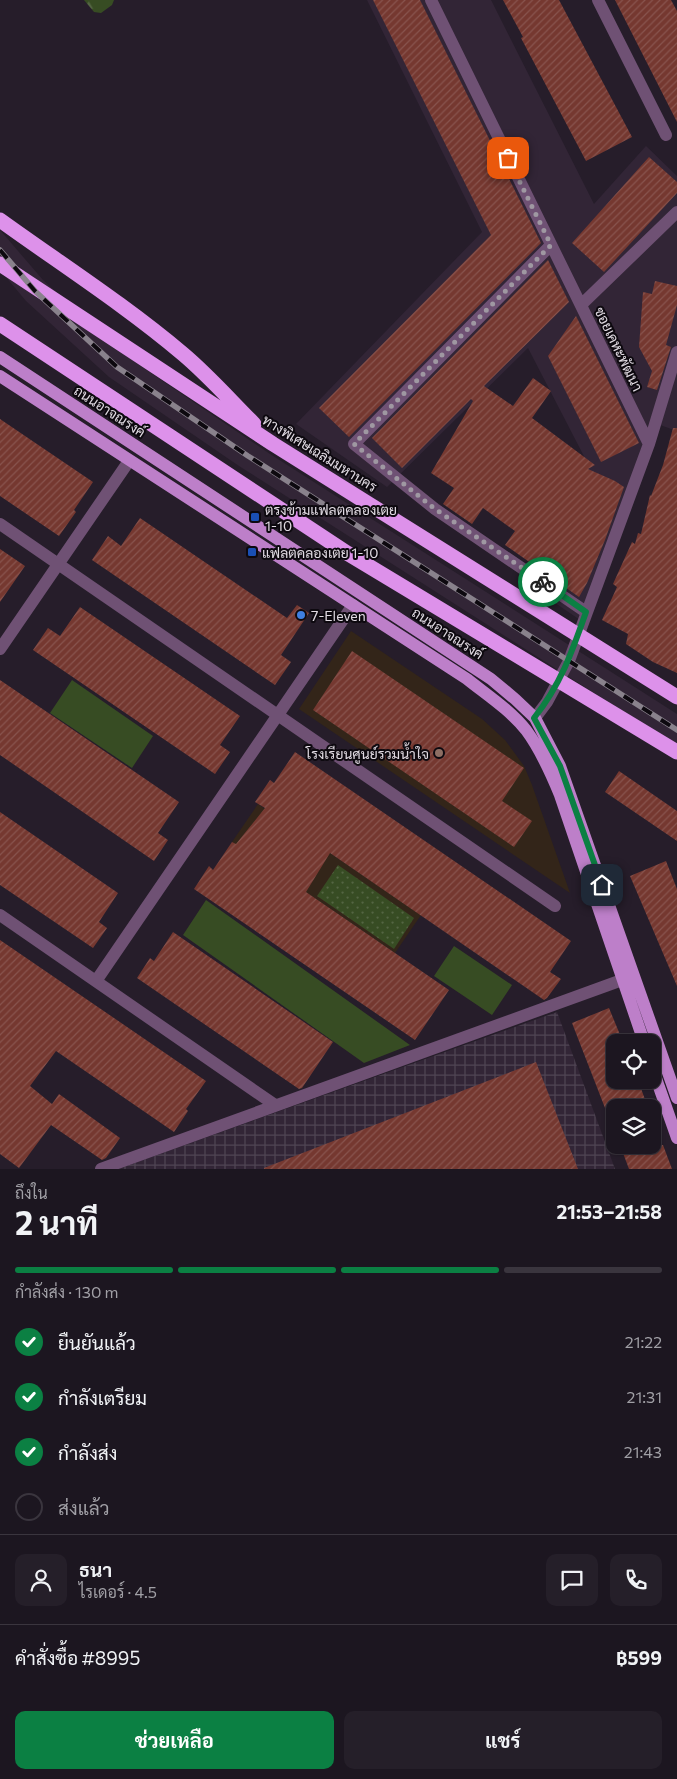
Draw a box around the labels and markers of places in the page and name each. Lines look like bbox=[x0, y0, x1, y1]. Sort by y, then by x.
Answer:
pin bbox=[487, 137, 529, 179]
place label: ตรงข้ามแฟลตคลองเตย 1-10 bbox=[265, 501, 397, 534]
marker: ตรงข้ามแฟลตคลองเตย 1-10 bbox=[249, 511, 261, 523]
place label: แฟลตคลองเตย 1-10 bbox=[262, 544, 379, 561]
marker: แฟลตคลองเตย 1-10 bbox=[246, 546, 258, 558]
place label: 7-Eleven bbox=[311, 607, 366, 624]
marker: 7-Eleven bbox=[295, 609, 307, 621]
place label: โรงเรียนศูนย์รวมน้ำใจ bbox=[305, 742, 429, 764]
marker: โรงเรียนศูนย์รวมน้ำใจ bbox=[433, 747, 445, 759]
pin bbox=[581, 864, 623, 906]

